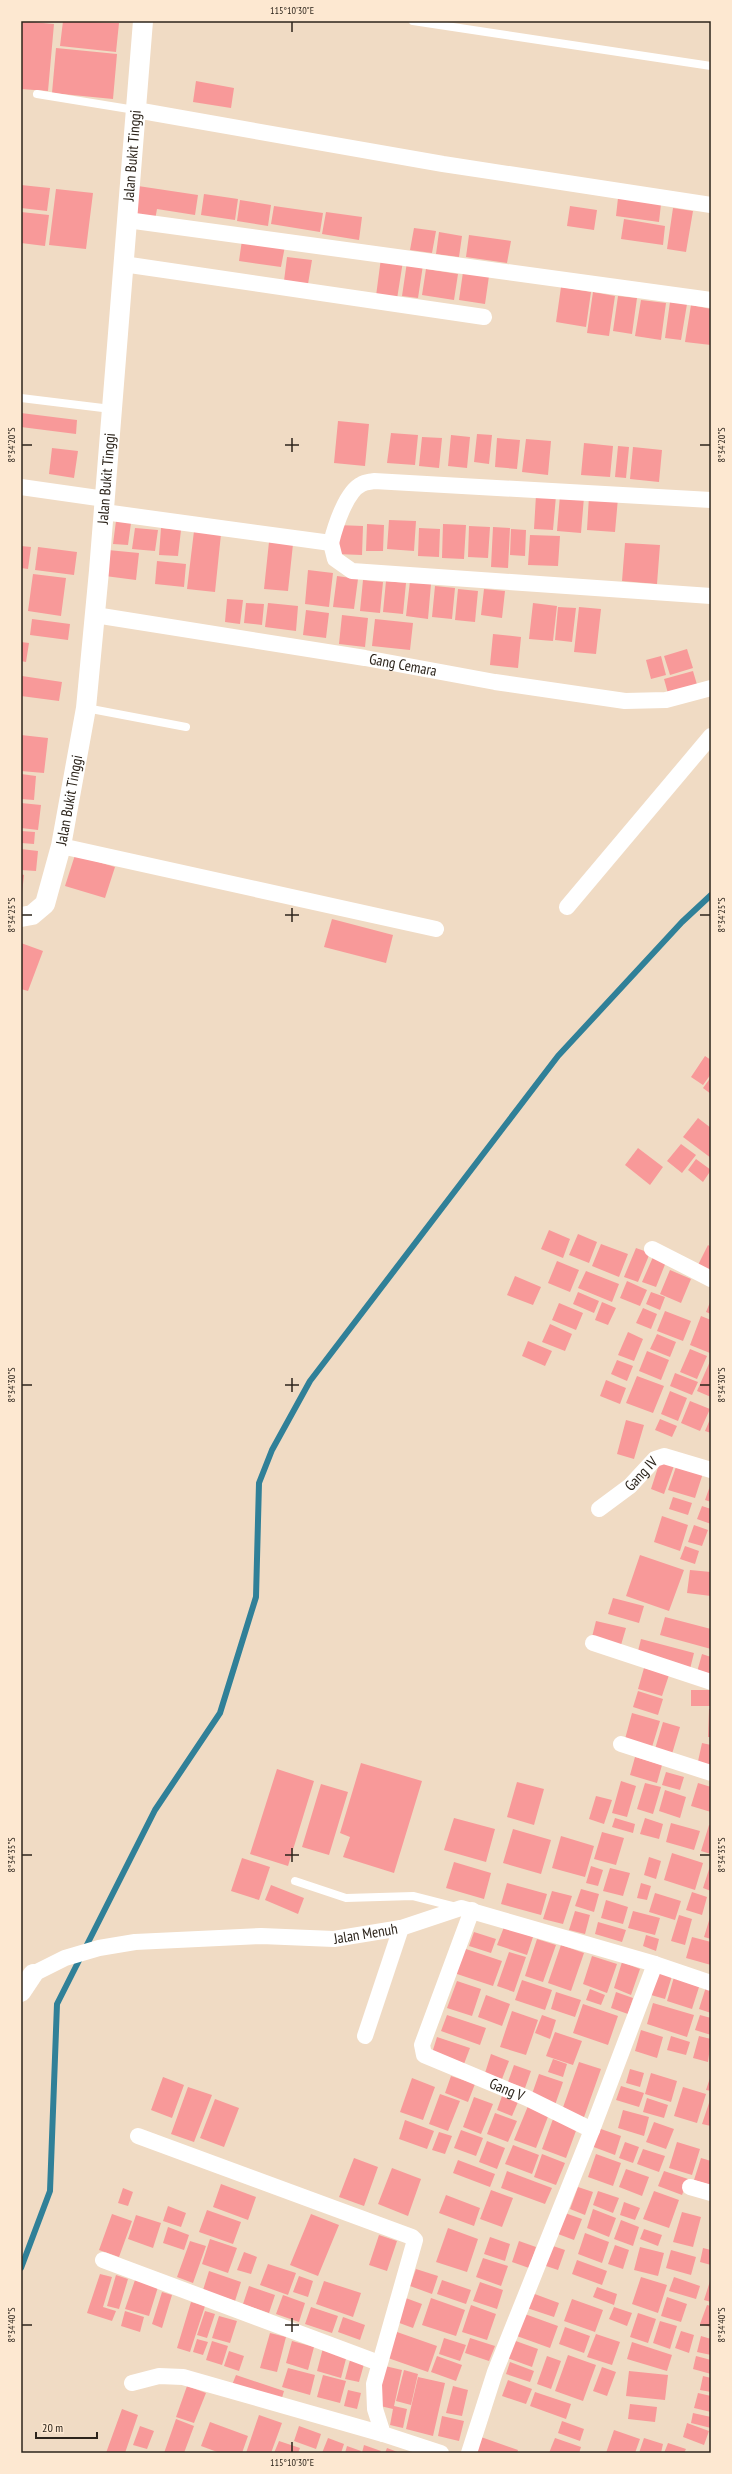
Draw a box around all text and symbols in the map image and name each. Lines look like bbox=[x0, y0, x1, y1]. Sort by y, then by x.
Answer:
text: 115°10'30"E bbox=[270, 4, 314, 17]
street label: Jalan Bukit Tinggi bbox=[119, 109, 145, 203]
text: 8°34'20"S bbox=[5, 428, 18, 462]
text: 8°34'20"S bbox=[715, 428, 728, 462]
street label: Jalan Bukit Tinggi bbox=[93, 432, 119, 526]
street label: Gang Cemara bbox=[368, 649, 438, 680]
street label: Jalan Bukit Tinggi bbox=[51, 753, 86, 848]
text: 8°34'25"S bbox=[5, 898, 18, 932]
text: 8°34'25"S bbox=[715, 898, 728, 932]
text: 8°34'30"S bbox=[5, 1368, 18, 1402]
text: 8°34'30"S bbox=[715, 1368, 728, 1402]
street label: Gang IV bbox=[620, 1452, 661, 1495]
text: 8°34'35"S bbox=[5, 1838, 18, 1872]
text: 8°34'35"S bbox=[715, 1838, 728, 1872]
street label: Jalan Menuh bbox=[331, 1919, 399, 1948]
street label: Gang V bbox=[487, 2073, 528, 2105]
text: 8°34'40"S bbox=[5, 2308, 18, 2342]
text: 8°34'40"S bbox=[715, 2308, 728, 2342]
scale bar bbox=[36, 2414, 97, 2440]
text: 20 m bbox=[42, 2420, 63, 2435]
text: 115°10'30"E bbox=[270, 2456, 314, 2469]

